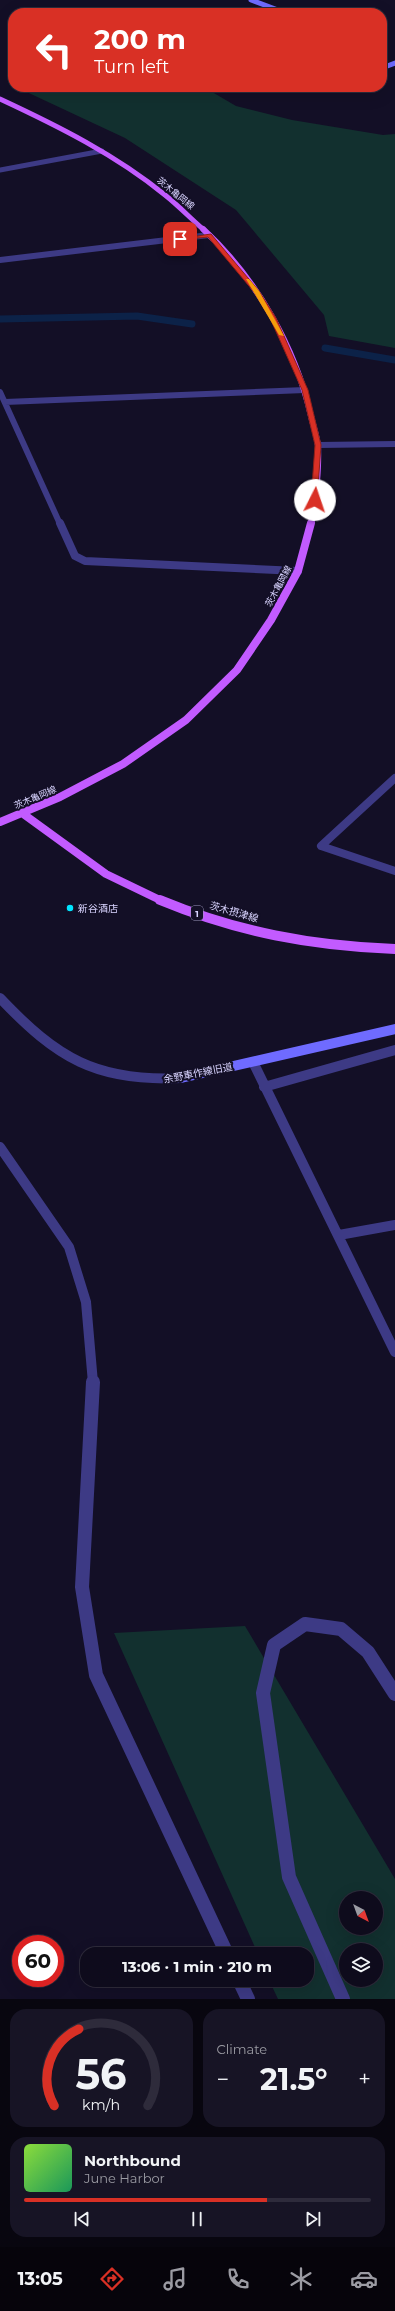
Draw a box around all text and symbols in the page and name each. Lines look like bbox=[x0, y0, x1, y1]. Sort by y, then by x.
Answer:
text: 200 m bbox=[94, 22, 186, 56]
icon: left bbox=[28, 24, 80, 76]
text: Turn left bbox=[94, 56, 169, 78]
street label: 茨木亀岡線 bbox=[155, 175, 198, 212]
pin bbox=[163, 222, 197, 256]
icon: arrive bbox=[169, 228, 191, 250]
position arrow bbox=[294, 479, 336, 521]
street label: 茨木亀岡線 bbox=[263, 563, 294, 608]
street label: 茨木亀岡線 bbox=[12, 783, 59, 811]
street label: 茨木摂津線 bbox=[208, 899, 260, 925]
place label: 新谷酒店 bbox=[78, 902, 118, 915]
marker: 新谷酒店 bbox=[65, 903, 75, 913]
road number: 1 bbox=[191, 906, 203, 920]
street label: 余野車作線旧道 bbox=[162, 1060, 234, 1086]
north arrow bbox=[339, 1891, 383, 1935]
map controls bbox=[339, 1891, 383, 1987]
speed limit sign: 60 bbox=[12, 1935, 64, 1987]
button: layers bbox=[339, 1943, 383, 1987]
text: 13:06 · 1 min · 210 m bbox=[122, 1957, 272, 1976]
text: Climate bbox=[217, 2041, 267, 2057]
text: 56 bbox=[76, 2049, 127, 2099]
text: 21.5° bbox=[260, 2061, 328, 2098]
text: − bbox=[217, 2066, 229, 2093]
text: + bbox=[358, 2066, 371, 2093]
text: km/h bbox=[82, 2096, 120, 2114]
text: Northbound bbox=[84, 2151, 181, 2170]
text: June Harbor bbox=[84, 2170, 165, 2186]
icon: previous bbox=[71, 2208, 93, 2230]
icon: pause bbox=[186, 2208, 208, 2230]
icon: next bbox=[302, 2208, 324, 2230]
icon: directions bbox=[98, 2265, 126, 2293]
icon: music bbox=[161, 2265, 189, 2293]
icon: phone bbox=[224, 2265, 252, 2293]
icon: climate bbox=[287, 2265, 315, 2293]
icon: car bbox=[350, 2265, 378, 2293]
text: 13:05 bbox=[17, 2268, 63, 2290]

